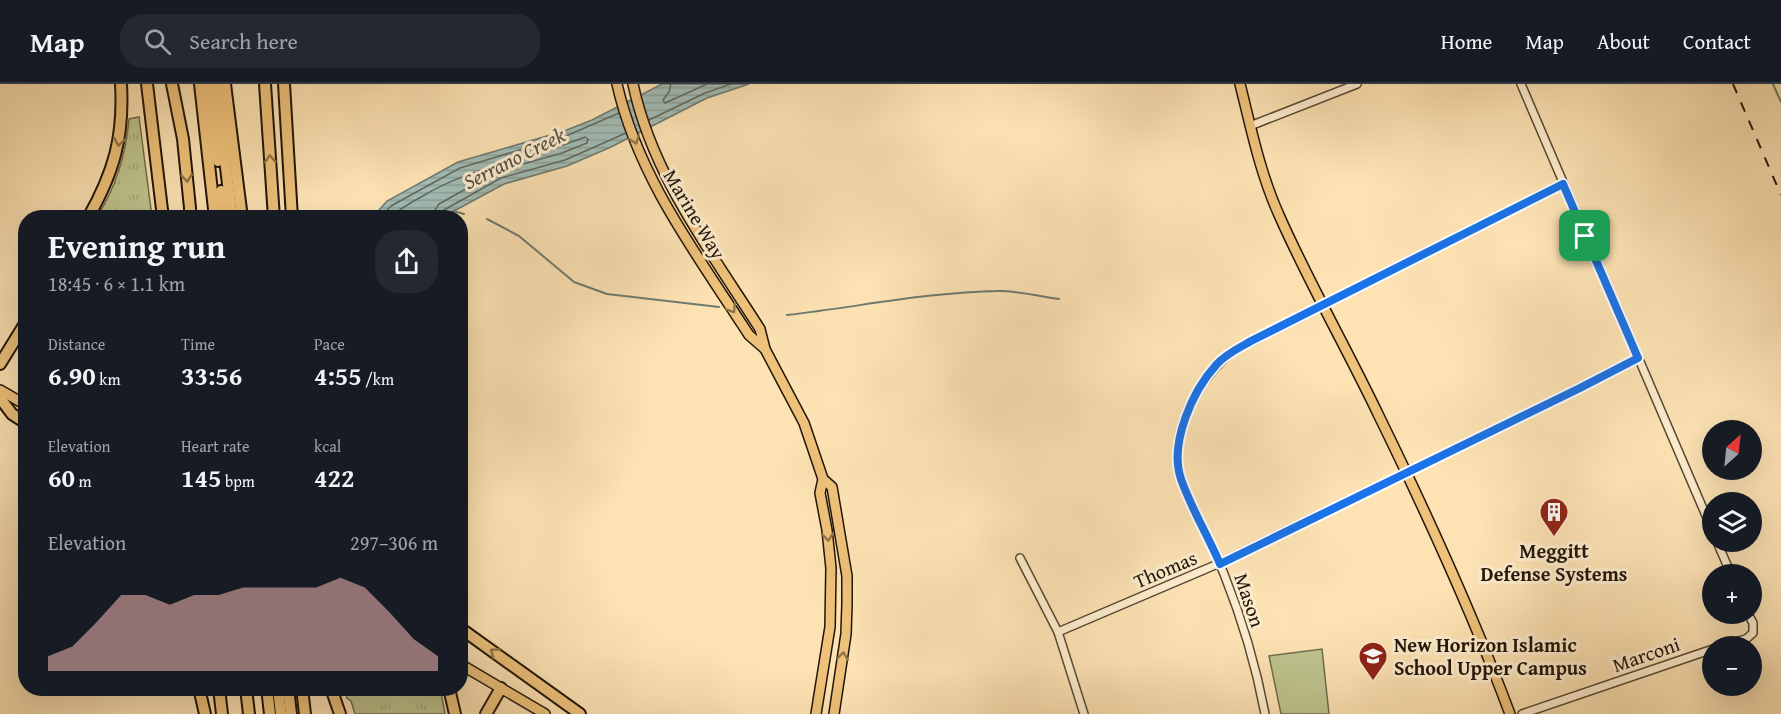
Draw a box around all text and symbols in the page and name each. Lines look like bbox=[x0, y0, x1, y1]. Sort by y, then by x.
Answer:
search box bbox=[120, 14, 540, 68]
text: Map bbox=[30, 21, 84, 62]
icon: search bbox=[141, 25, 174, 58]
text: Search here bbox=[189, 25, 298, 57]
text: Home bbox=[1441, 26, 1492, 57]
text: Map bbox=[1525, 26, 1564, 57]
text: About bbox=[1597, 26, 1650, 57]
text: Contact bbox=[1683, 26, 1751, 57]
water label: Serrano Creek bbox=[458, 119, 571, 197]
one-way arrow bbox=[628, 134, 640, 145]
one-way arrow bbox=[113, 138, 125, 147]
one-way arrow bbox=[264, 155, 277, 164]
street label: Marine Way bbox=[657, 164, 733, 265]
one-way arrow bbox=[180, 174, 193, 183]
pin bbox=[1559, 210, 1610, 261]
icon: arrive bbox=[1568, 219, 1601, 252]
text: Evening run bbox=[48, 222, 225, 270]
button: share bbox=[375, 230, 438, 293]
text: 18:45 · 6 × 1.1 km bbox=[48, 269, 185, 298]
one-way arrow bbox=[724, 302, 735, 313]
text: Distance bbox=[48, 332, 105, 356]
text: Time bbox=[181, 332, 215, 356]
text: Pace bbox=[314, 332, 345, 356]
text: 6.90 bbox=[48, 356, 96, 395]
text: 33:56 bbox=[181, 356, 242, 395]
text: 4:55 bbox=[314, 356, 362, 395]
text: km bbox=[96, 367, 120, 391]
text: /km bbox=[362, 367, 394, 391]
north arrow bbox=[1702, 420, 1762, 480]
map controls bbox=[1702, 420, 1762, 696]
text: Elevation bbox=[48, 434, 111, 458]
text: Heart rate bbox=[181, 434, 250, 458]
text: kcal bbox=[314, 434, 341, 458]
text: 60 bbox=[48, 458, 75, 497]
text: 145 bbox=[181, 458, 221, 497]
text: 422 bbox=[314, 458, 354, 497]
text: m bbox=[75, 469, 92, 493]
text: bpm bbox=[221, 469, 255, 493]
button: layers bbox=[1702, 492, 1762, 552]
building icon: Meggitt Defense Systems bbox=[1538, 496, 1570, 538]
text: Elevation bbox=[48, 528, 126, 557]
text: 297–306 m bbox=[350, 528, 438, 557]
one-way arrow bbox=[821, 532, 833, 541]
place label: Meggitt Defense Systems bbox=[1481, 536, 1627, 588]
street label: Thomas bbox=[1129, 543, 1201, 595]
button: + bbox=[1702, 564, 1762, 624]
street label: Mason bbox=[1227, 569, 1273, 631]
street label: Marconi bbox=[1608, 629, 1684, 679]
place label: New Horizon Islamic School Upper Campus bbox=[1394, 630, 1587, 682]
button: − bbox=[1702, 636, 1762, 696]
school or university icon: New Horizon Islamic School Upper Campus bbox=[1357, 640, 1389, 682]
one-way arrow bbox=[490, 649, 501, 660]
one-way arrow bbox=[836, 652, 849, 661]

